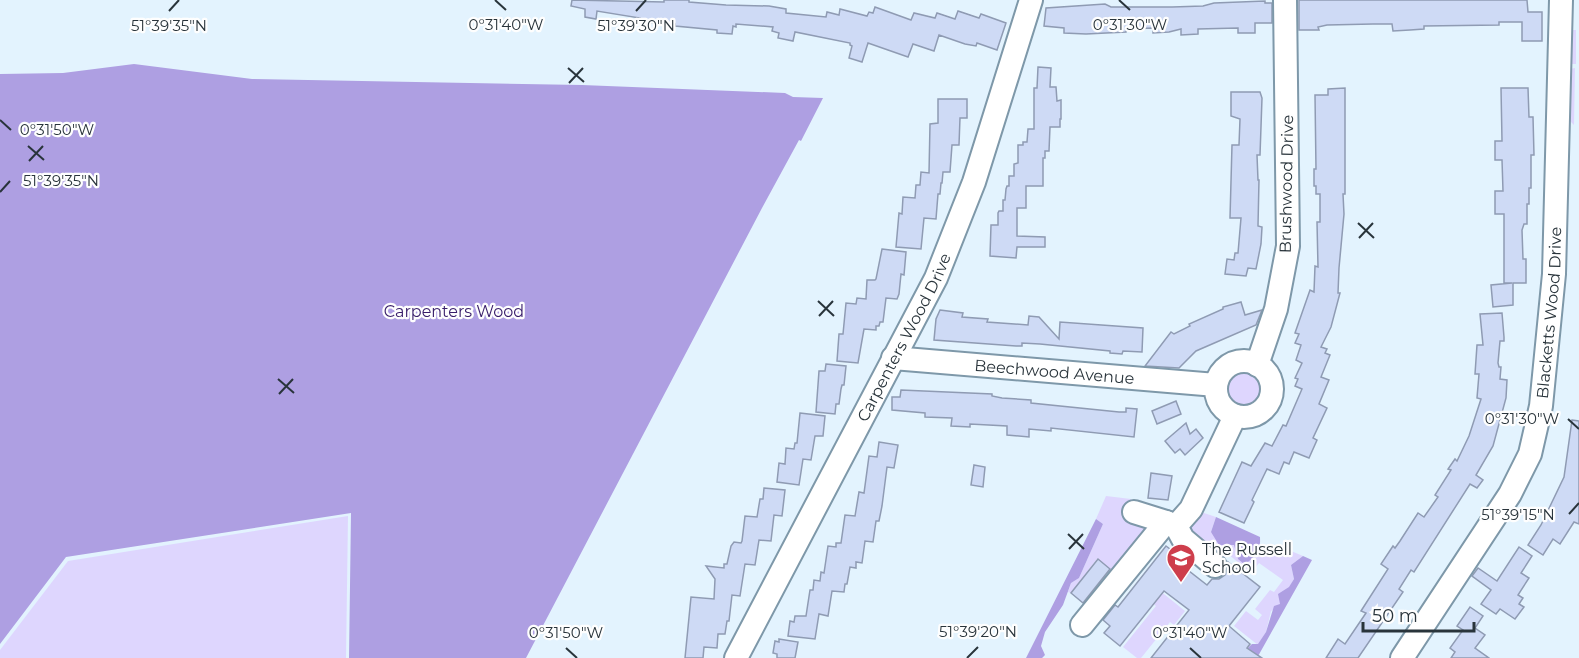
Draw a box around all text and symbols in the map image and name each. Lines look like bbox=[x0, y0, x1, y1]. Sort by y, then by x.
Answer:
text: 0°31'40"W bbox=[468, 15, 544, 34]
text: 0°31'30"W bbox=[1093, 15, 1168, 34]
text: 51°39'35"N bbox=[131, 16, 207, 35]
text: 51°39'30"N bbox=[597, 16, 675, 35]
street label: Brushwood Drive bbox=[1276, 115, 1297, 253]
text: 0°31'50"W bbox=[20, 120, 94, 139]
text: 51°39'35"N bbox=[23, 171, 99, 190]
street label: Blacketts Wood Drive bbox=[1533, 227, 1565, 400]
street label: Carpenters Wood Drive bbox=[853, 251, 955, 425]
park label: Carpenters Wood bbox=[384, 302, 524, 321]
street label: Beechwood Avenue bbox=[974, 356, 1135, 388]
text: 0°31'30"W bbox=[1485, 409, 1560, 428]
text: 51°39'15"N bbox=[1481, 505, 1555, 524]
place label: The Russell School bbox=[1202, 540, 1292, 577]
school or university icon: The Russell School bbox=[1165, 542, 1197, 584]
scale bar bbox=[1363, 595, 1474, 633]
text: 50 m bbox=[1372, 605, 1418, 627]
text: 51°39'20"N bbox=[939, 622, 1017, 641]
text: 0°31'50"W bbox=[529, 623, 603, 642]
text: 0°31'40"W bbox=[1152, 623, 1228, 642]

